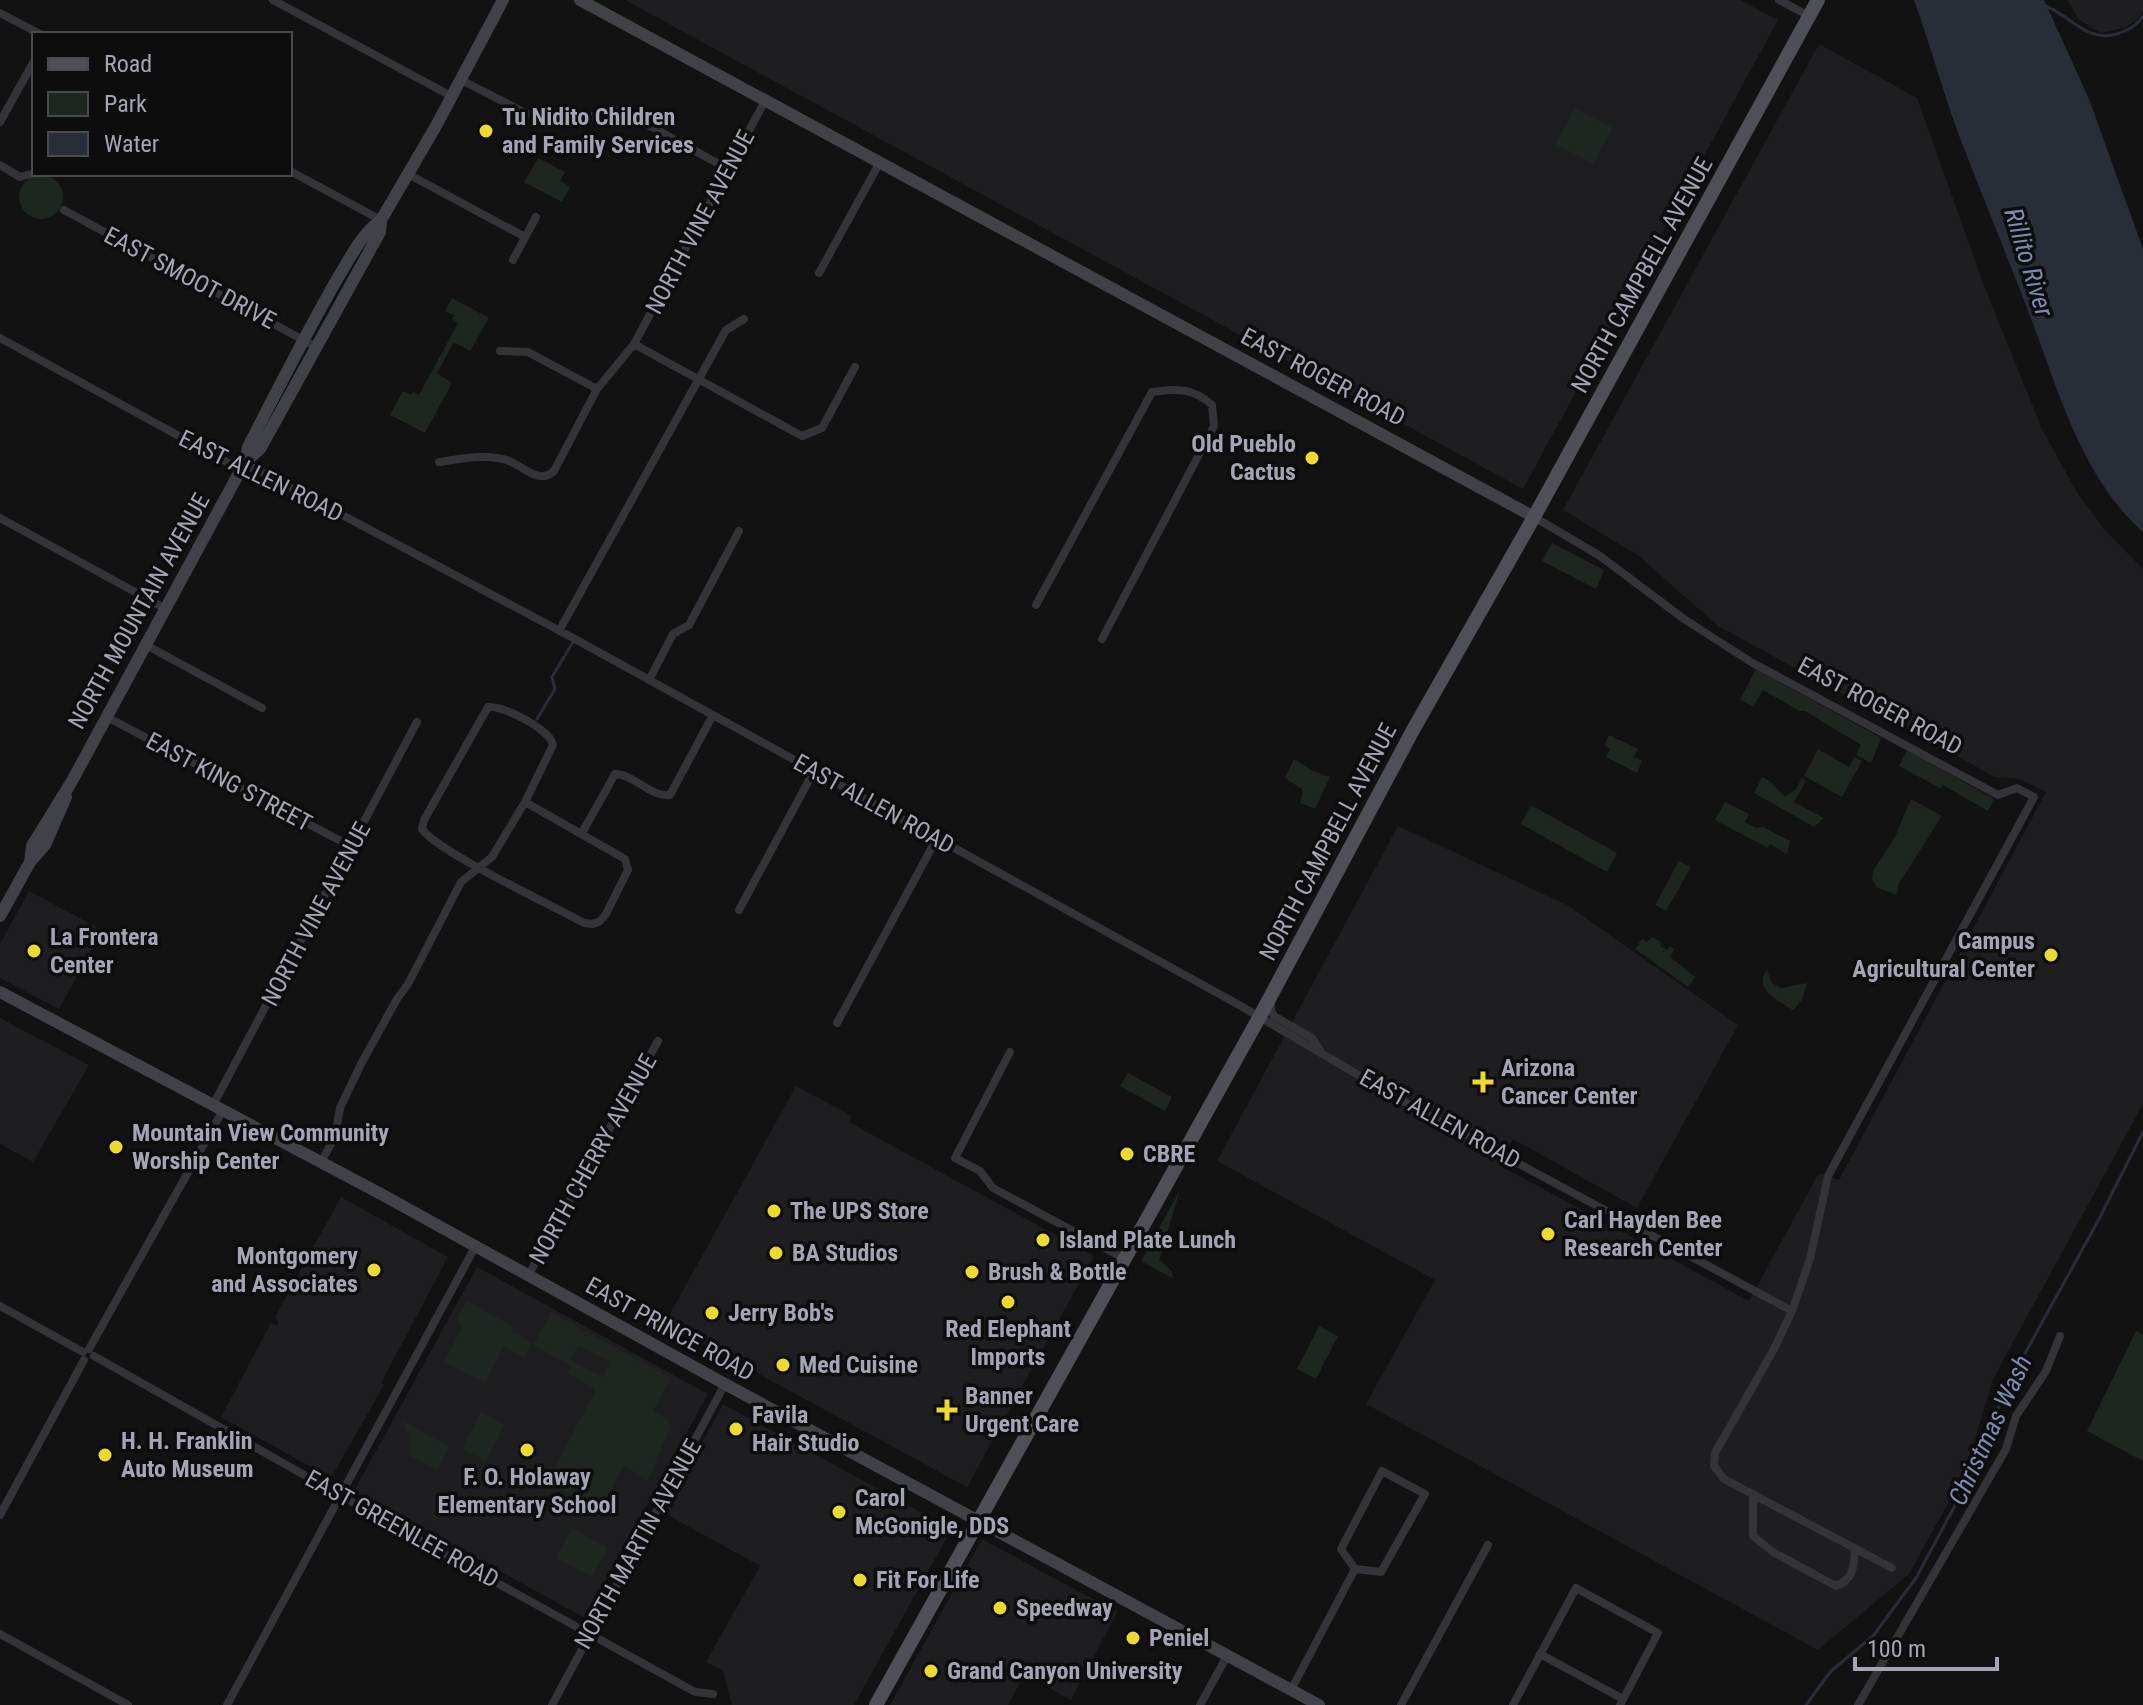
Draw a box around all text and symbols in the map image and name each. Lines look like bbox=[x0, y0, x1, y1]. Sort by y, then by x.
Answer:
legend bbox=[32, 32, 292, 176]
text: Road bbox=[104, 50, 152, 78]
text: Park bbox=[104, 90, 147, 118]
place label: Tu Nidito Children and Family Services bbox=[502, 103, 694, 159]
marker: Tu Nidito Children and Family Services bbox=[477, 122, 495, 140]
street label: NORTH VINE AVENUE bbox=[640, 125, 760, 319]
text: Water bbox=[104, 130, 159, 158]
street label: NORTH CAMPBELL AVENUE bbox=[1566, 152, 1718, 398]
water label: Rillito River bbox=[1998, 204, 2060, 321]
street label: EAST SMOOT DRIVE bbox=[99, 221, 281, 335]
street label: EAST ROGER ROAD bbox=[1236, 322, 1410, 432]
street label: EAST ALLEN ROAD bbox=[174, 424, 348, 528]
place label: Old Pueblo Cactus bbox=[1191, 430, 1296, 486]
marker: Old Pueblo Cactus bbox=[1303, 449, 1321, 467]
street label: NORTH MOUNTAIN AVENUE bbox=[63, 488, 215, 734]
street label: EAST ROGER ROAD bbox=[1793, 651, 1967, 761]
street label: NORTH CAMPBELL AVENUE bbox=[1254, 719, 1403, 965]
street label: EAST KING STREET bbox=[141, 727, 317, 837]
street label: EAST ALLEN ROAD bbox=[789, 748, 959, 860]
street label: NORTH VINE AVENUE bbox=[256, 817, 376, 1011]
place label: La Frontera Center bbox=[50, 923, 158, 979]
place label: Campus Agricultural Center bbox=[1852, 927, 2035, 983]
marker: La Frontera Center bbox=[25, 942, 43, 960]
marker: Campus Agricultural Center bbox=[2042, 946, 2060, 964]
street label: NORTH CHERRY AVENUE bbox=[524, 1049, 662, 1269]
place label: Arizona Cancer Center bbox=[1501, 1054, 1638, 1110]
street label: EAST ALLEN ROAD bbox=[1355, 1063, 1525, 1175]
marker: Arizona Cancer Center bbox=[1472, 1071, 1494, 1093]
place label: Mountain View Community Worship Center bbox=[132, 1119, 389, 1175]
marker: Mountain View Community Worship Center bbox=[107, 1138, 125, 1156]
place label: CBRE bbox=[1143, 1140, 1195, 1168]
marker: CBRE bbox=[1118, 1145, 1136, 1163]
place label: The UPS Store bbox=[790, 1197, 929, 1225]
marker: The UPS Store bbox=[765, 1202, 783, 1220]
place label: Carl Hayden Bee Research Center bbox=[1564, 1206, 1722, 1262]
marker: Carl Hayden Bee Research Center bbox=[1539, 1225, 1557, 1243]
place label: Island Plate Lunch bbox=[1059, 1226, 1236, 1254]
marker: Island Plate Lunch bbox=[1034, 1231, 1052, 1249]
place label: BA Studios bbox=[792, 1239, 898, 1267]
place label: Montgomery and Associates bbox=[211, 1242, 358, 1298]
marker: BA Studios bbox=[767, 1244, 785, 1262]
place label: Brush & Bottle bbox=[988, 1258, 1127, 1286]
marker: Montgomery and Associates bbox=[365, 1261, 383, 1279]
marker: Brush & Bottle bbox=[963, 1263, 981, 1281]
street label: EAST PRINCE ROAD bbox=[581, 1271, 759, 1387]
marker: Red Elephant Imports bbox=[999, 1293, 1017, 1311]
place label: Jerry Bob's bbox=[728, 1299, 834, 1327]
marker: Jerry Bob's bbox=[703, 1304, 721, 1322]
place label: Red Elephant Imports bbox=[945, 1315, 1071, 1371]
water label: Christmas Wash bbox=[1942, 1350, 2038, 1510]
place label: Med Cuisine bbox=[799, 1351, 918, 1379]
marker: Med Cuisine bbox=[774, 1356, 792, 1374]
place label: Banner Urgent Care bbox=[965, 1382, 1079, 1438]
marker: Banner Urgent Care bbox=[936, 1399, 958, 1421]
place label: Favila Hair Studio bbox=[752, 1401, 860, 1457]
marker: Favila Hair Studio bbox=[727, 1420, 745, 1438]
place label: H. H. Franklin Auto Museum bbox=[121, 1427, 253, 1483]
street label: NORTH MARTIN AVENUE bbox=[569, 1434, 707, 1654]
marker: F. O. Holaway Elementary School bbox=[518, 1441, 536, 1459]
marker: H. H. Franklin Auto Museum bbox=[96, 1446, 114, 1464]
place label: F. O. Holaway Elementary School bbox=[437, 1463, 617, 1519]
street label: EAST GREENLEE ROAD bbox=[300, 1464, 504, 1594]
place label: Carol McGonigle, DDS bbox=[855, 1484, 1009, 1540]
marker: Carol McGonigle, DDS bbox=[830, 1503, 848, 1521]
place label: Fit For Life bbox=[876, 1566, 980, 1594]
marker: Fit For Life bbox=[851, 1571, 869, 1589]
place label: Speedway bbox=[1016, 1594, 1113, 1622]
marker: Speedway bbox=[991, 1599, 1009, 1617]
scale bar bbox=[1855, 1621, 1997, 1671]
place label: Peniel bbox=[1149, 1624, 1209, 1652]
marker: Peniel bbox=[1124, 1629, 1142, 1647]
text: 100 m bbox=[1867, 1635, 1926, 1663]
place label: Grand Canyon University bbox=[947, 1657, 1183, 1685]
marker: Grand Canyon University bbox=[922, 1662, 940, 1680]

